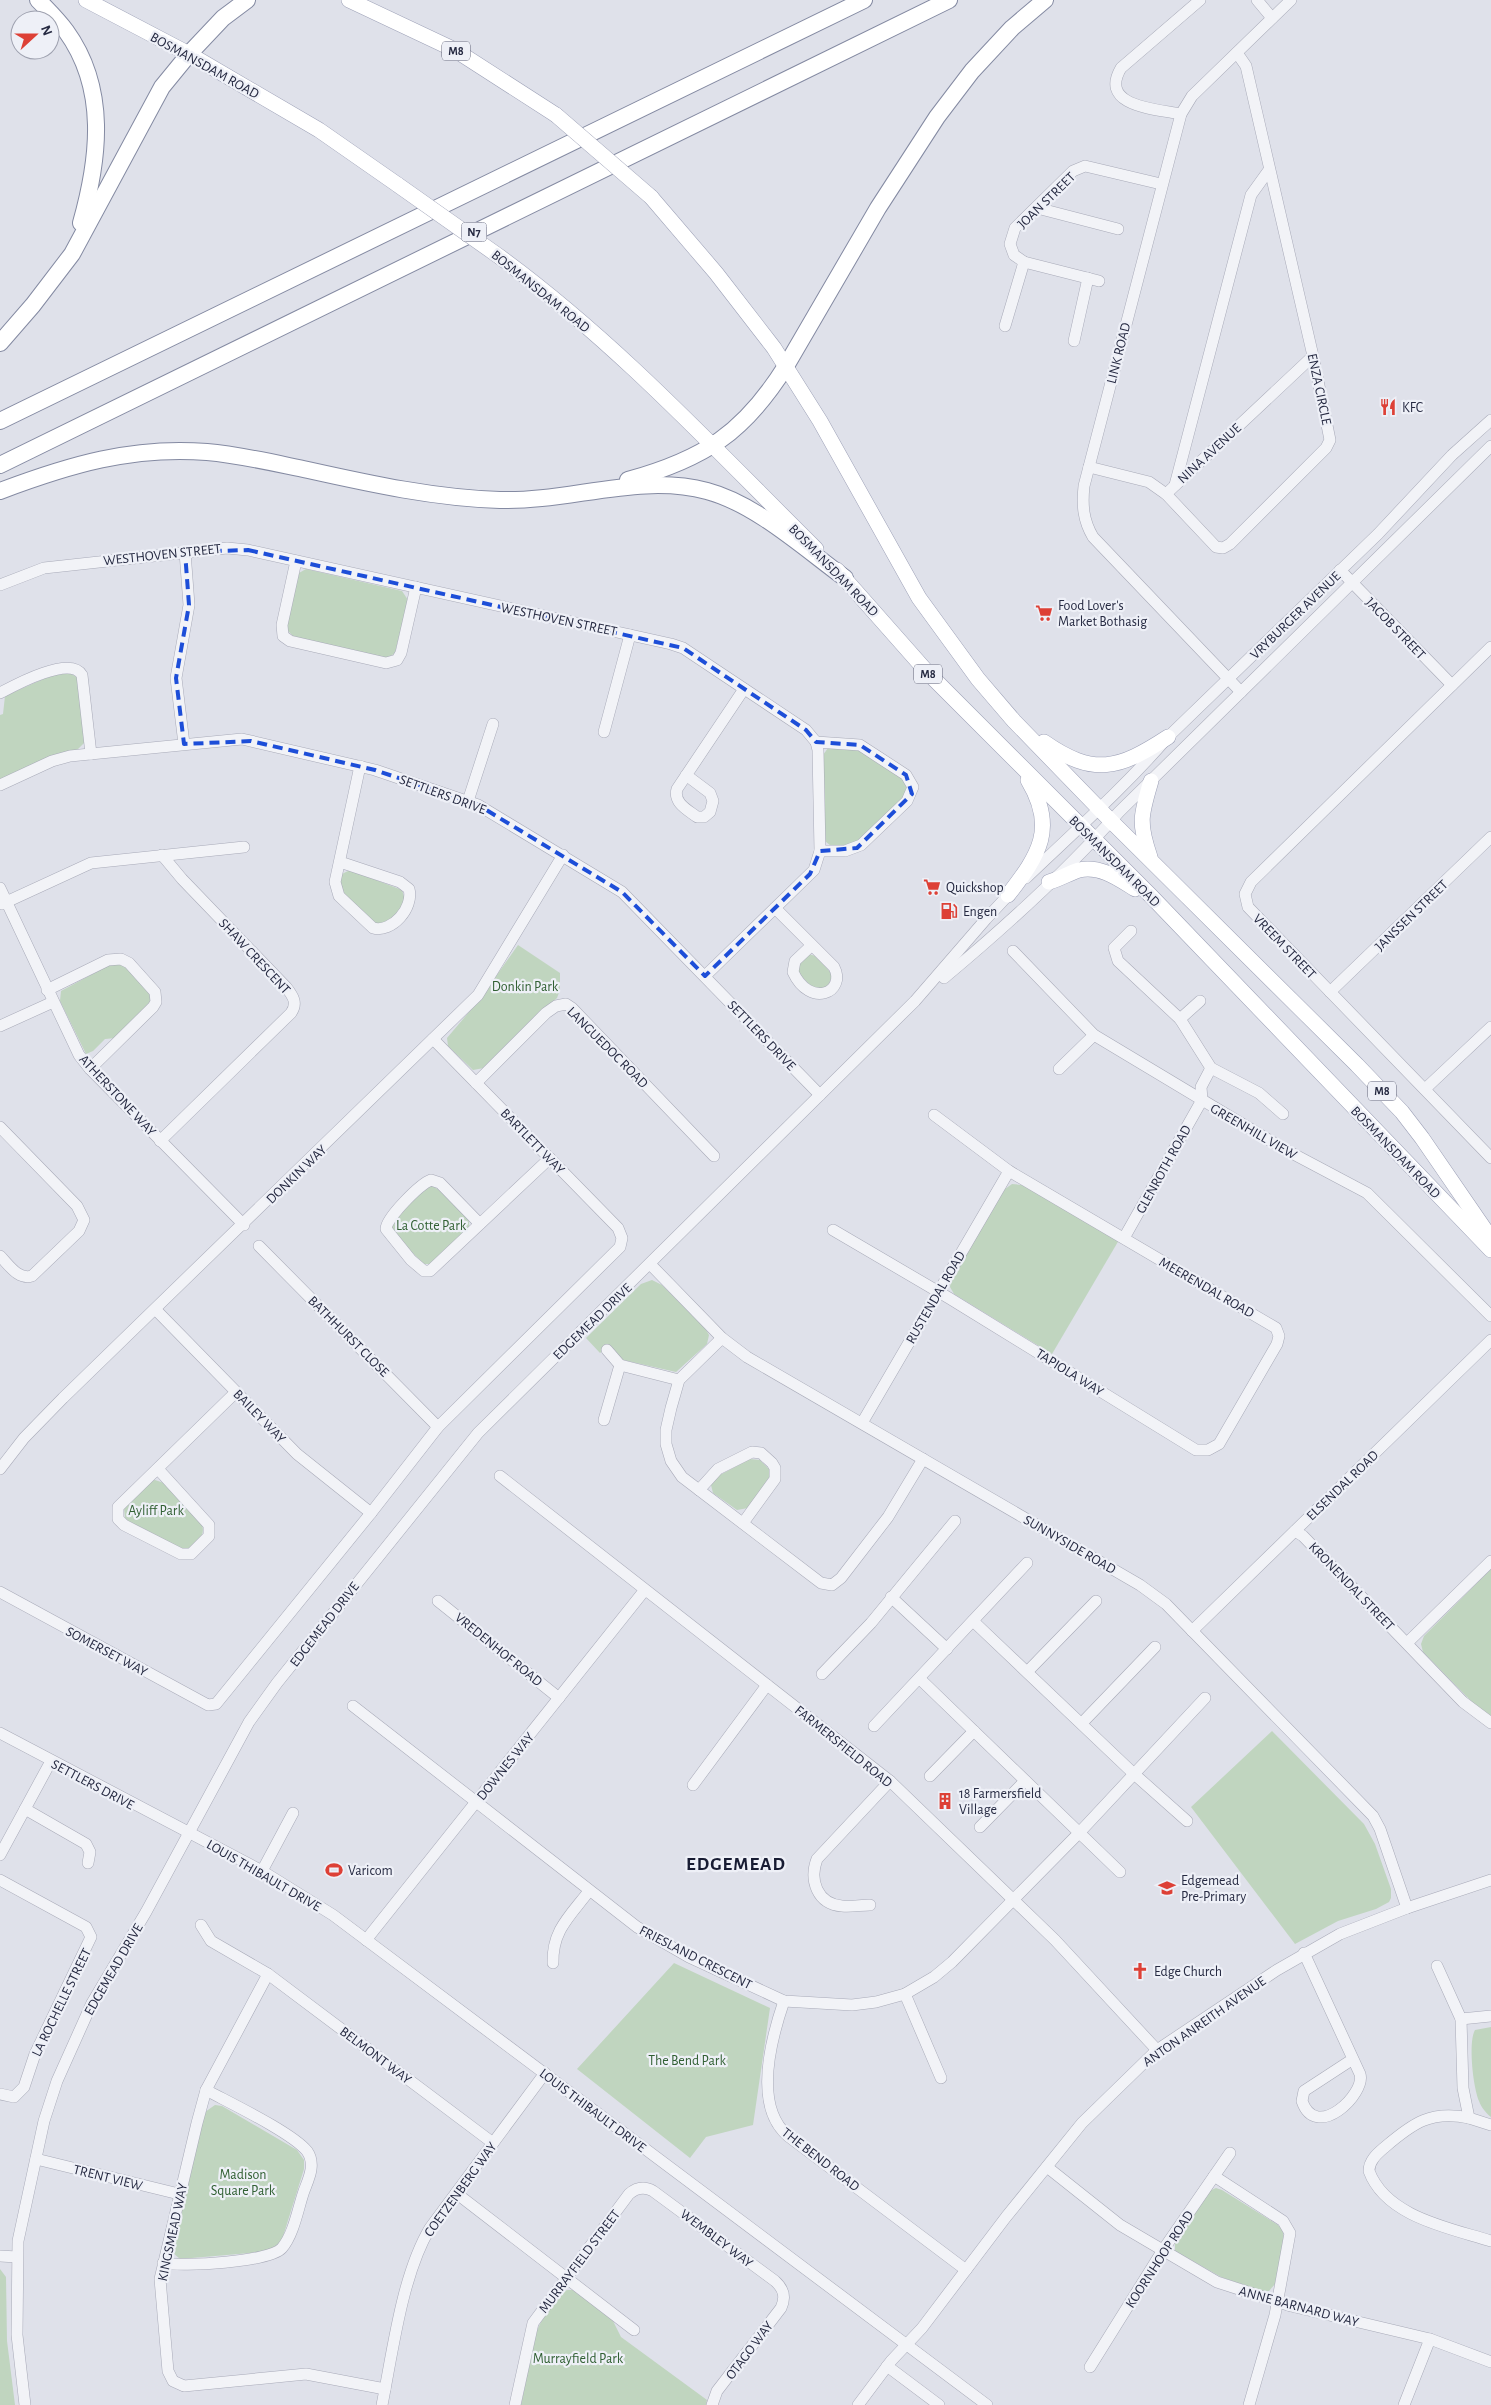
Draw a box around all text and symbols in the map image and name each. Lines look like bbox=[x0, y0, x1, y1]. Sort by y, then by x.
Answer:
north arrow bbox=[10, 10, 60, 60]
text: N bbox=[38, 24, 54, 38]
street label: BOSMANSDAM ROAD bbox=[148, 30, 261, 102]
road number: M8 bbox=[442, 41, 470, 60]
street label: JOAN STREET bbox=[1015, 170, 1078, 232]
road number: N7 bbox=[462, 222, 486, 242]
street label: BOSMANSDAM ROAD bbox=[489, 248, 592, 336]
street label: LINK ROAD bbox=[1105, 321, 1133, 385]
street label: ENZA CIRCLE bbox=[1305, 352, 1333, 426]
restaurant icon: KFC bbox=[1378, 397, 1398, 417]
place label: KFC bbox=[1402, 401, 1423, 415]
street label: NINA AVENUE bbox=[1175, 421, 1244, 486]
street label: BOSMANSDAM ROAD bbox=[786, 522, 881, 619]
street label: WESTHOVEN STREET bbox=[103, 542, 222, 568]
street label: VRYBURGER AVENUE bbox=[1248, 569, 1344, 662]
street label: JACOB STREET bbox=[1363, 595, 1428, 662]
place label: Food Lover's Market Bothasig bbox=[1058, 599, 1147, 629]
street label: WESTHOVEN STREET bbox=[499, 601, 618, 639]
supermarket icon: Food Lover's Market Bothasig bbox=[1034, 603, 1054, 623]
road number: M8 bbox=[914, 664, 942, 684]
street label: SETTLERS DRIVE bbox=[397, 773, 488, 817]
street label: BOSMANSDAM ROAD bbox=[1066, 814, 1162, 910]
supermarket icon: Quickshop bbox=[922, 877, 942, 897]
street label: JANSSEN STREET bbox=[1373, 878, 1451, 954]
place label: Quickshop bbox=[946, 881, 1004, 895]
fuel station icon: Engen bbox=[939, 901, 959, 921]
place label: Engen bbox=[963, 905, 997, 919]
street label: VREEM STREET bbox=[1250, 912, 1319, 982]
street label: SHAW CRESCENT bbox=[216, 916, 293, 997]
park label: Donkin Park bbox=[492, 980, 559, 994]
street label: SETTLERS DRIVE bbox=[725, 998, 798, 1074]
street label: LANGUEDOC ROAD bbox=[564, 1005, 650, 1091]
street label: ATHERSTONE WAY bbox=[76, 1052, 159, 1139]
road number: M8 bbox=[1368, 1082, 1396, 1100]
street label: GREENHILL VIEW bbox=[1208, 1101, 1300, 1163]
street label: BOSMANSDAM ROAD bbox=[1348, 1104, 1443, 1201]
street label: BARTLETT WAY bbox=[498, 1106, 567, 1178]
street label: GLENROTH ROAD bbox=[1134, 1123, 1194, 1216]
street label: DONKIN WAY bbox=[264, 1142, 330, 1207]
park label: La Cotte Park bbox=[396, 1219, 467, 1233]
street label: RUSTENDAL ROAD bbox=[904, 1249, 968, 1346]
street label: MEERENDAL ROAD bbox=[1157, 1255, 1256, 1321]
street label: EDGEMEAD DRIVE bbox=[551, 1281, 635, 1363]
street label: BATHHURST CLOSE bbox=[305, 1294, 392, 1380]
street label: TAPIOLA WAY bbox=[1033, 1346, 1106, 1400]
street label: BAILEY WAY bbox=[230, 1387, 289, 1447]
street label: ELSENDAL ROAD bbox=[1304, 1448, 1381, 1523]
park label: Ayliff Park bbox=[128, 1504, 184, 1518]
street label: SUNNYSIDE ROAD bbox=[1021, 1513, 1118, 1577]
street label: KRONENDAL STREET bbox=[1306, 1540, 1397, 1634]
street label: EDGEMEAD DRIVE bbox=[288, 1579, 362, 1670]
street label: VREDENHOF ROAD bbox=[452, 1610, 545, 1689]
street label: SOMERSET WAY bbox=[63, 1624, 150, 1680]
street label: FARMERSFIELD ROAD bbox=[792, 1703, 895, 1790]
street label: DOWNES WAY bbox=[474, 1730, 538, 1803]
street label: SETTLERS DRIVE bbox=[49, 1757, 136, 1813]
place label: 18 Farmersfield Village bbox=[959, 1787, 1042, 1817]
building icon: 18 Farmersfield Village bbox=[935, 1791, 955, 1811]
street label: LOUIS THIBAULT DRIVE bbox=[204, 1837, 323, 1914]
district label: EDGEMEAD bbox=[686, 1855, 786, 1874]
sports icon: Varicom bbox=[324, 1860, 344, 1880]
place label: Varicom bbox=[348, 1864, 393, 1878]
place label: Edgemead Pre-Primary bbox=[1181, 1874, 1246, 1904]
school or university icon: Edgemead Pre-Primary bbox=[1157, 1878, 1177, 1898]
street label: EDGEMEAD DRIVE bbox=[82, 1921, 146, 2018]
street label: FRIESLAND CRESCENT bbox=[637, 1923, 754, 1992]
street label: LA ROCHELLE STREET bbox=[30, 1946, 94, 2059]
church icon: Edge Church bbox=[1130, 1961, 1150, 1981]
place label: Edge Church bbox=[1154, 1965, 1222, 1979]
street label: ANTON ANREITH AVENUE bbox=[1141, 1974, 1269, 2070]
street label: BELMONT WAY bbox=[337, 2024, 414, 2087]
park label: The Bend Park bbox=[648, 2054, 726, 2068]
street label: LOUIS THIBAULT DRIVE bbox=[537, 2066, 648, 2155]
street label: THE BEND ROAD bbox=[779, 2125, 862, 2194]
street label: COETZENBERG WAY bbox=[422, 2139, 500, 2239]
street label: TRENT VIEW bbox=[72, 2163, 144, 2193]
park label: Madison Square Park bbox=[211, 2168, 276, 2198]
street label: KINGSMEAD WAY bbox=[156, 2181, 190, 2283]
street label: MURRAYFIELD STREET bbox=[537, 2207, 623, 2316]
street label: WEMBLEY WAY bbox=[677, 2207, 756, 2271]
street label: KOORNHOOP ROAD bbox=[1123, 2208, 1196, 2311]
street label: ANNE BARNARD WAY bbox=[1237, 2284, 1361, 2330]
street label: OTAGO WAY bbox=[723, 2318, 776, 2382]
park label: Murrayfield Park bbox=[533, 2352, 624, 2366]

